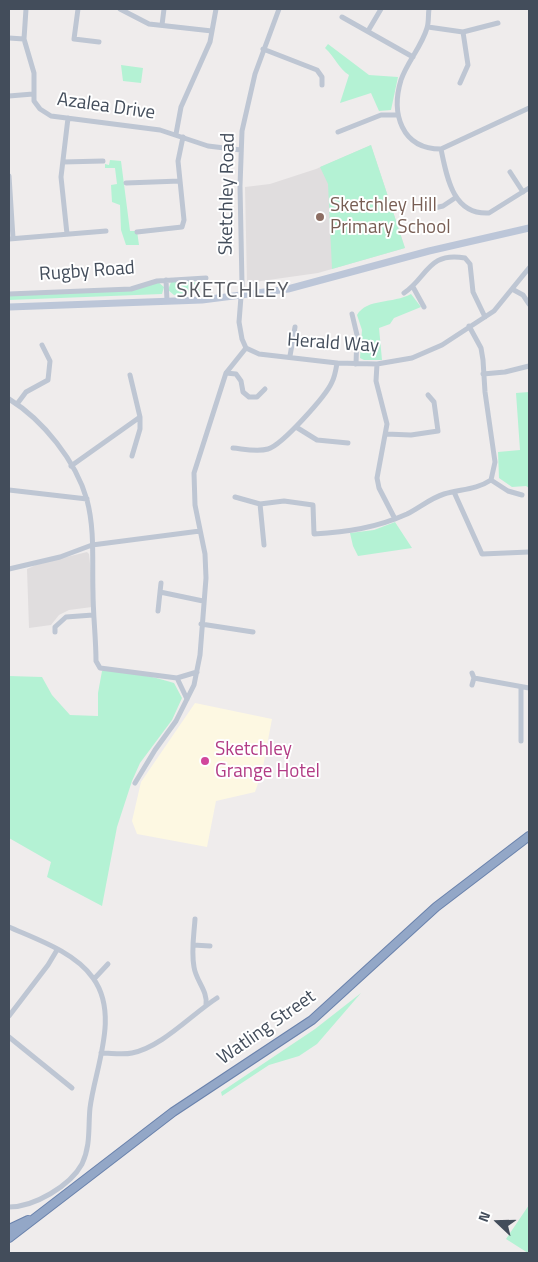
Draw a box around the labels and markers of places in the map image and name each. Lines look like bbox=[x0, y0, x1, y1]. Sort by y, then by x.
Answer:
place label: Sketchley Hill Primary School bbox=[330, 195, 451, 239]
marker: Sketchley Hill Primary School bbox=[314, 211, 326, 223]
place label: Sketchley Grange Hotel bbox=[215, 739, 320, 783]
marker: Sketchley Grange Hotel bbox=[199, 755, 211, 767]

